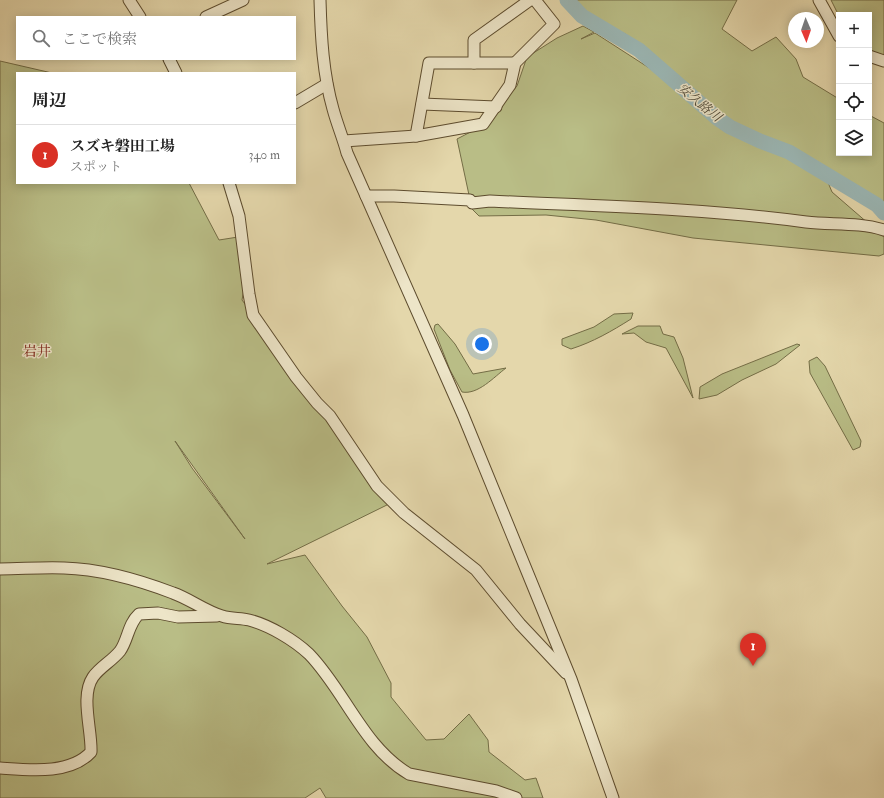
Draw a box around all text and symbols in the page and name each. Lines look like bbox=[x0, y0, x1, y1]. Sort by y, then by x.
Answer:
north arrow bbox=[788, 12, 824, 48]
map controls bbox=[836, 12, 872, 156]
button: + bbox=[836, 12, 872, 48]
search box bbox=[16, 16, 296, 60]
icon: search bbox=[30, 27, 52, 49]
text: ここで検索 bbox=[62, 30, 137, 49]
button: − bbox=[836, 48, 872, 84]
water label: 安久路川 bbox=[674, 80, 726, 127]
button: locate bbox=[836, 84, 872, 120]
text: 周辺 bbox=[32, 90, 66, 111]
button: layers bbox=[836, 120, 872, 156]
text: スズキ磐田工場 bbox=[70, 137, 175, 156]
text: 1 bbox=[43, 147, 47, 163]
text: 340 m bbox=[249, 147, 280, 163]
text: スポット bbox=[70, 159, 122, 175]
your location bbox=[472, 334, 492, 354]
district label: 岩井 bbox=[23, 343, 51, 360]
pin: 1 bbox=[740, 633, 766, 666]

